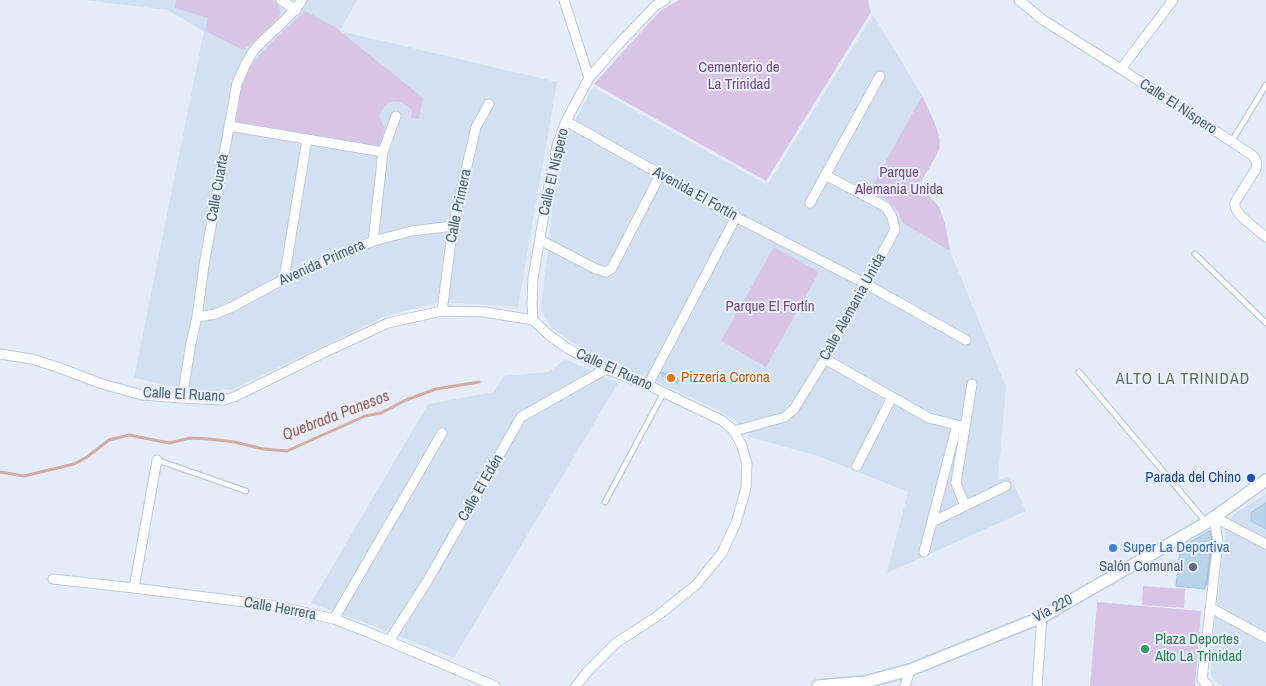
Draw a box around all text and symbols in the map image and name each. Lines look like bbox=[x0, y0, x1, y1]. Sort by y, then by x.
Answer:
park label: Cementerio de La Trinidad bbox=[698, 59, 780, 94]
street label: Calle El Níspero bbox=[1136, 75, 1220, 139]
street label: Calle El Níspero bbox=[535, 127, 573, 217]
street label: Calle Cuarta bbox=[203, 153, 233, 223]
street label: Avenida El Fortín bbox=[649, 163, 741, 225]
park label: Parque Alemania Unida bbox=[855, 164, 943, 199]
street label: Calle Primera bbox=[442, 167, 476, 245]
street label: Avenida Primera bbox=[276, 236, 368, 290]
street label: Calle Alemania Unida bbox=[816, 250, 890, 364]
park label: Parque El Fortín bbox=[726, 298, 814, 316]
street label: Calle El Ruano bbox=[573, 345, 655, 395]
place label: Pizzería Corona bbox=[681, 369, 770, 387]
district label: ALTO LA TRINIDAD bbox=[1114, 370, 1252, 390]
marker: Pizzería Corona bbox=[665, 372, 677, 384]
street label: Calle El Ruano bbox=[143, 384, 225, 406]
water label: Quebrada Panesos bbox=[280, 387, 392, 445]
street label: Calle El Edén bbox=[455, 451, 507, 525]
place label: Parada del Chino bbox=[1145, 469, 1241, 487]
marker: Parada del Chino bbox=[1245, 472, 1257, 484]
place label: Super La Deportiva bbox=[1123, 539, 1230, 557]
marker: Super La Deportiva bbox=[1107, 542, 1119, 554]
place label: Salón Comunal bbox=[1099, 558, 1183, 576]
marker: Salón Comunal bbox=[1187, 561, 1199, 573]
street label: Vía 220 bbox=[1030, 591, 1076, 627]
street label: Calle Herrera bbox=[242, 594, 318, 624]
place label: Plaza Deportes Alto La Trinidad bbox=[1155, 631, 1242, 666]
marker: Plaza Deportes Alto La Trinidad bbox=[1139, 643, 1151, 655]

